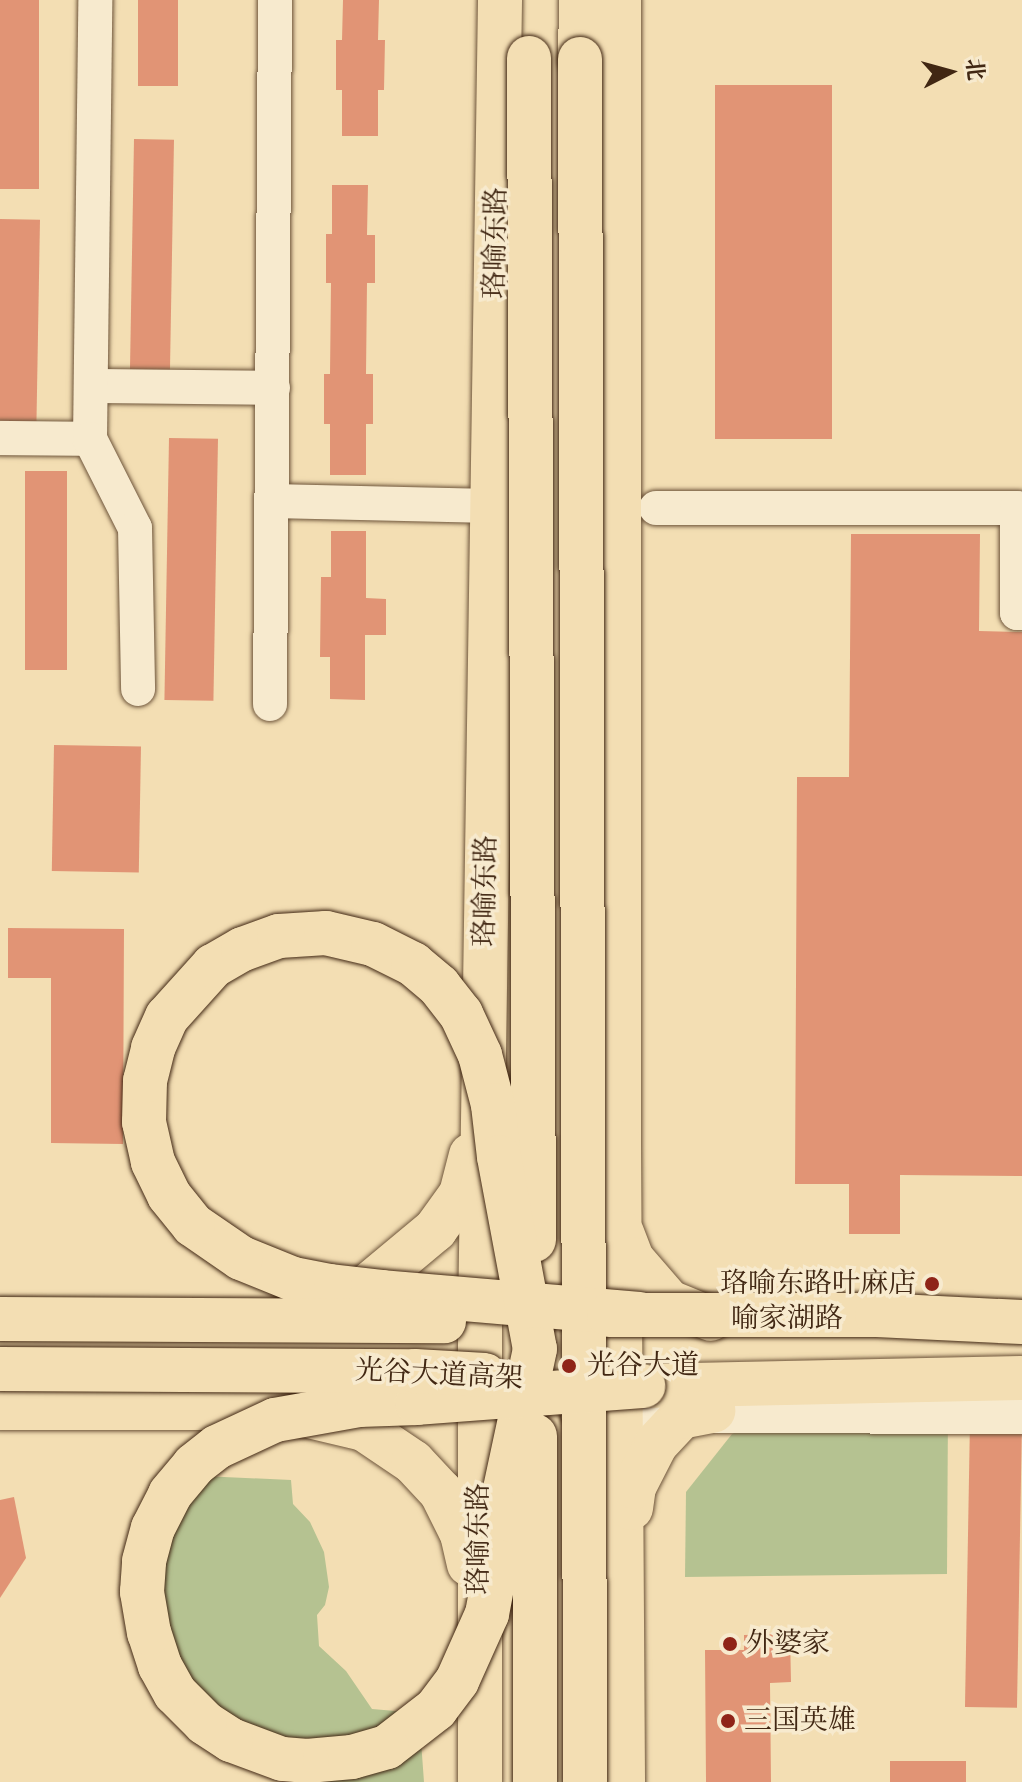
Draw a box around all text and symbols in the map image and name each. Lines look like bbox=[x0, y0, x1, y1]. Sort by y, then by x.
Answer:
north arrow bbox=[910, 32, 990, 112]
text: 北 bbox=[960, 57, 989, 82]
street label: 珞喻东路 bbox=[478, 187, 514, 299]
street label: 珞喻东路 bbox=[468, 835, 504, 947]
place label: 珞喻东路叶麻店 bbox=[720, 1267, 916, 1301]
marker: 珞喻东路叶麻店 bbox=[923, 1275, 941, 1293]
street label: 喻家湖路 bbox=[731, 1302, 843, 1336]
place label: 光谷大道 bbox=[587, 1349, 699, 1383]
street label: 光谷大道高架 bbox=[354, 1354, 524, 1396]
marker: 光谷大道 bbox=[558, 1355, 580, 1377]
street label: 珞喻东路 bbox=[462, 1483, 496, 1595]
place label: 外婆家 bbox=[746, 1627, 830, 1661]
marker: 外婆家 bbox=[721, 1635, 739, 1653]
place label: 三国英雄 bbox=[744, 1704, 856, 1738]
marker: 三国英雄 bbox=[719, 1712, 737, 1730]

